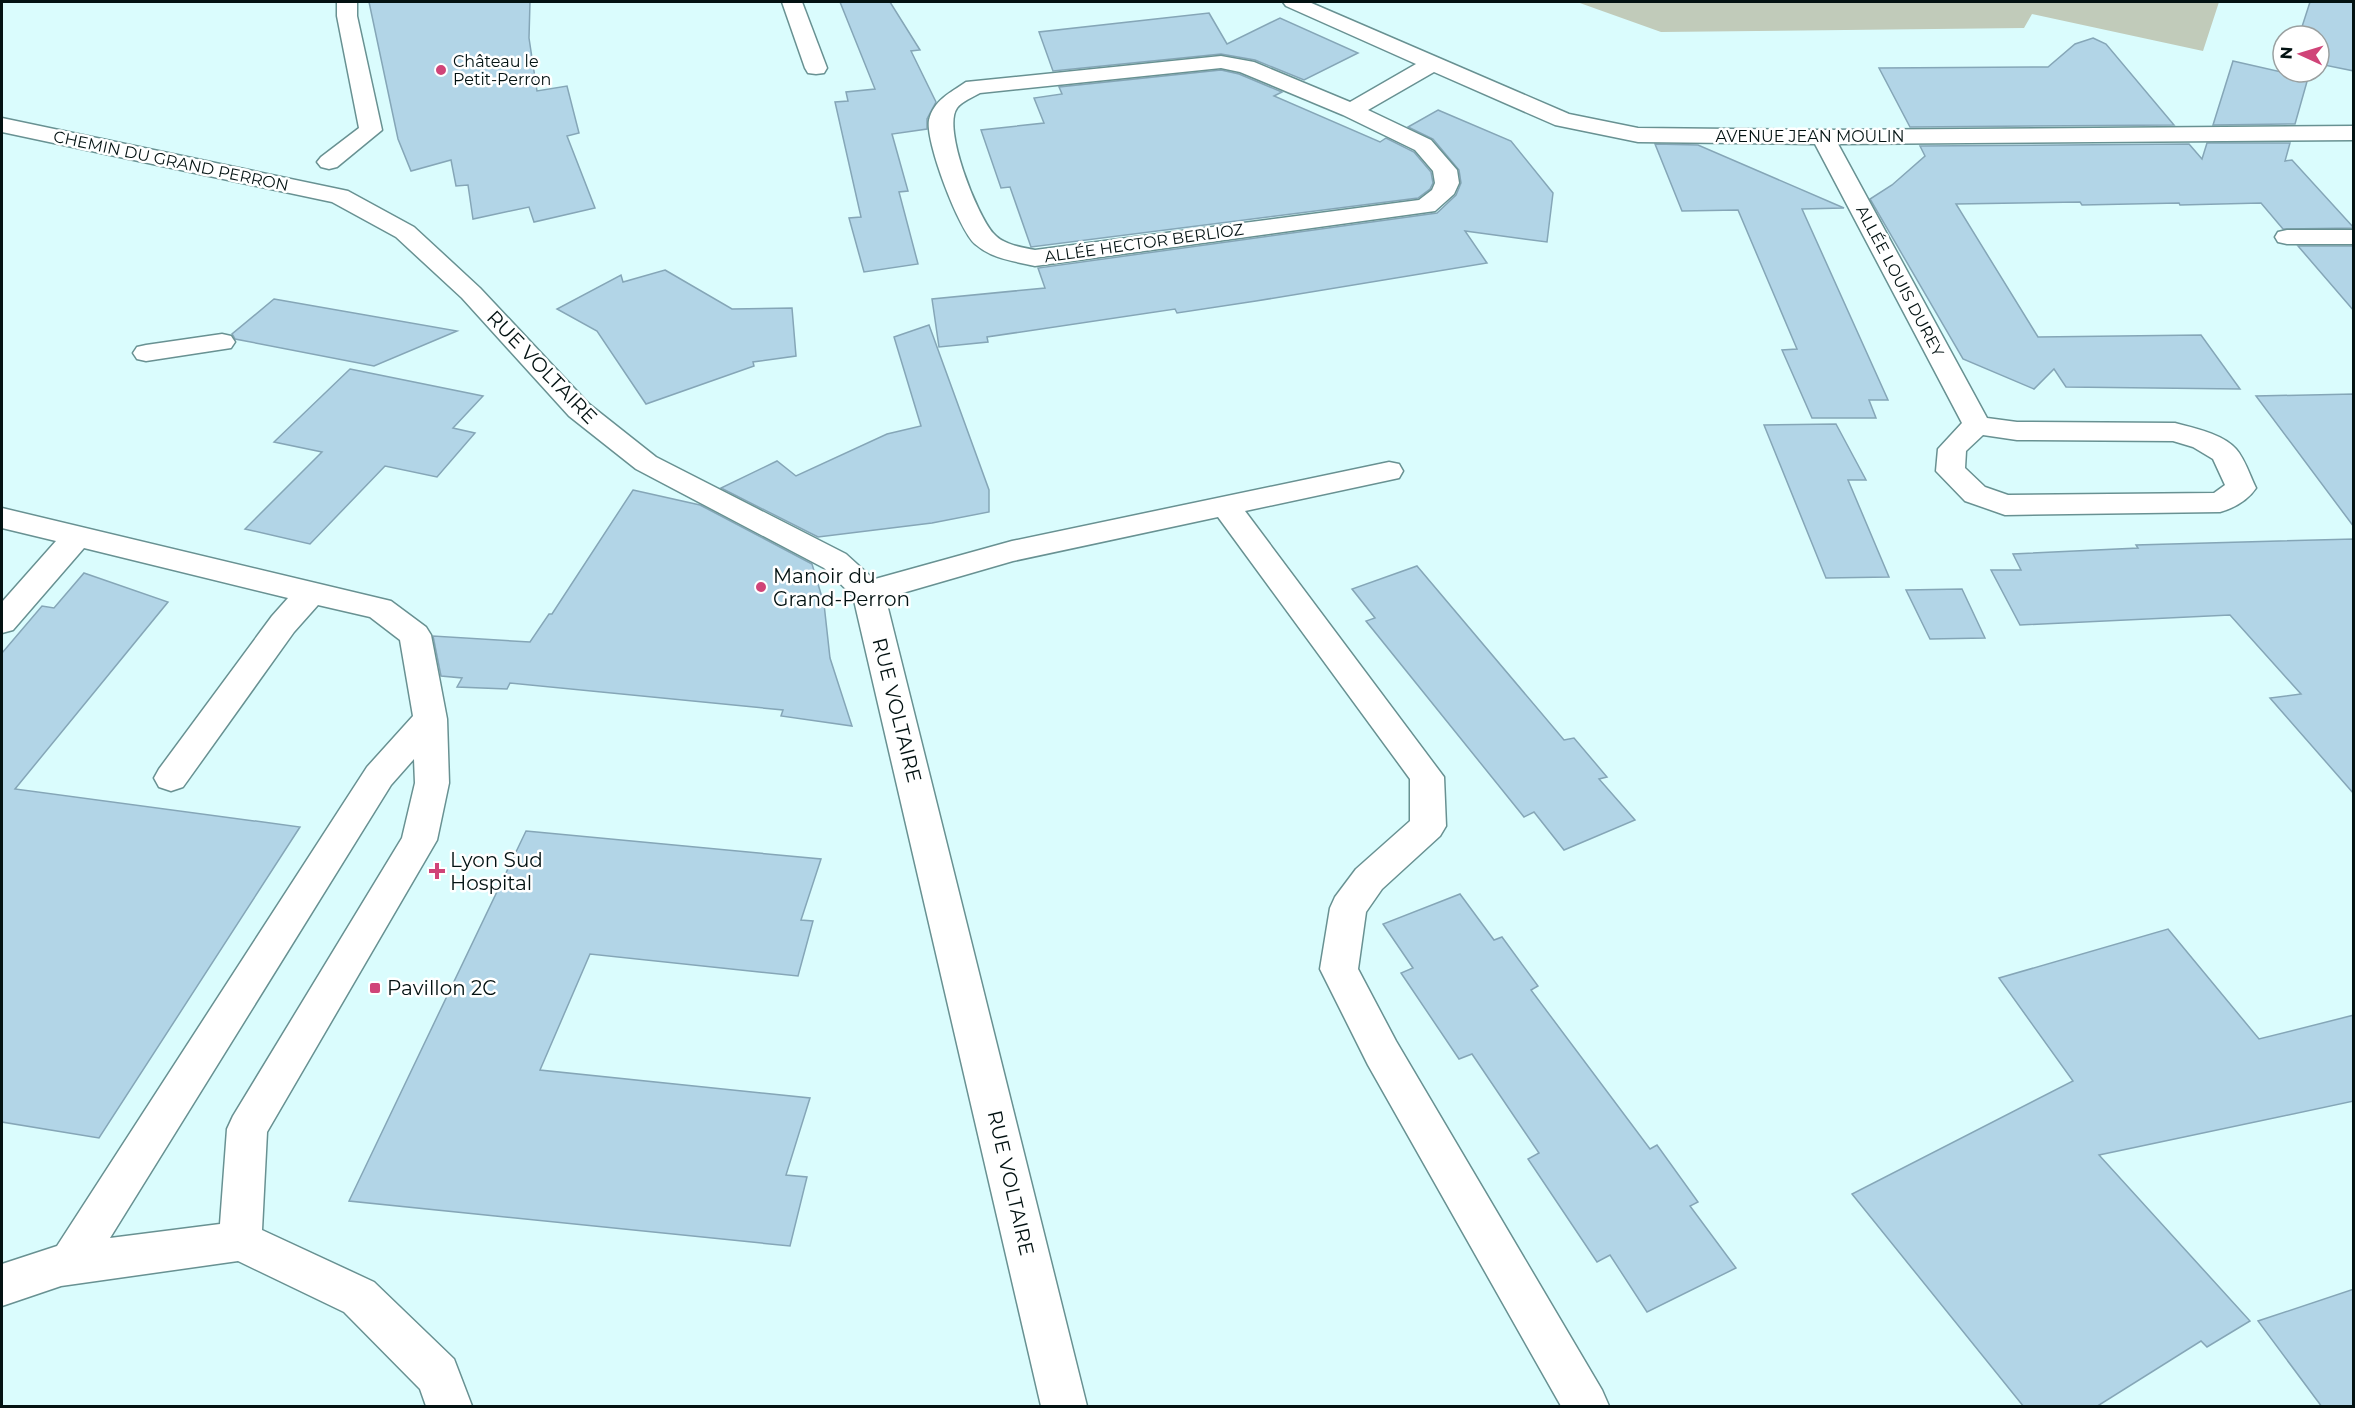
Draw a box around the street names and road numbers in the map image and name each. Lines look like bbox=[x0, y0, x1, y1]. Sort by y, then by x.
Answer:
street label: CHEMIN DU GRAND PERRON bbox=[52, 127, 290, 195]
street label: AVENUE JEAN MOULIN bbox=[1715, 127, 1905, 146]
street label: ALLÉE LOUIS DUREY bbox=[1852, 202, 1948, 360]
street label: ALLÉE HECTOR BERLIOZ bbox=[1043, 220, 1245, 266]
street label: RUE VOLTAIRE bbox=[482, 305, 602, 429]
street label: RUE VOLTAIRE bbox=[867, 635, 927, 785]
street label: RUE VOLTAIRE bbox=[983, 1108, 1039, 1258]

